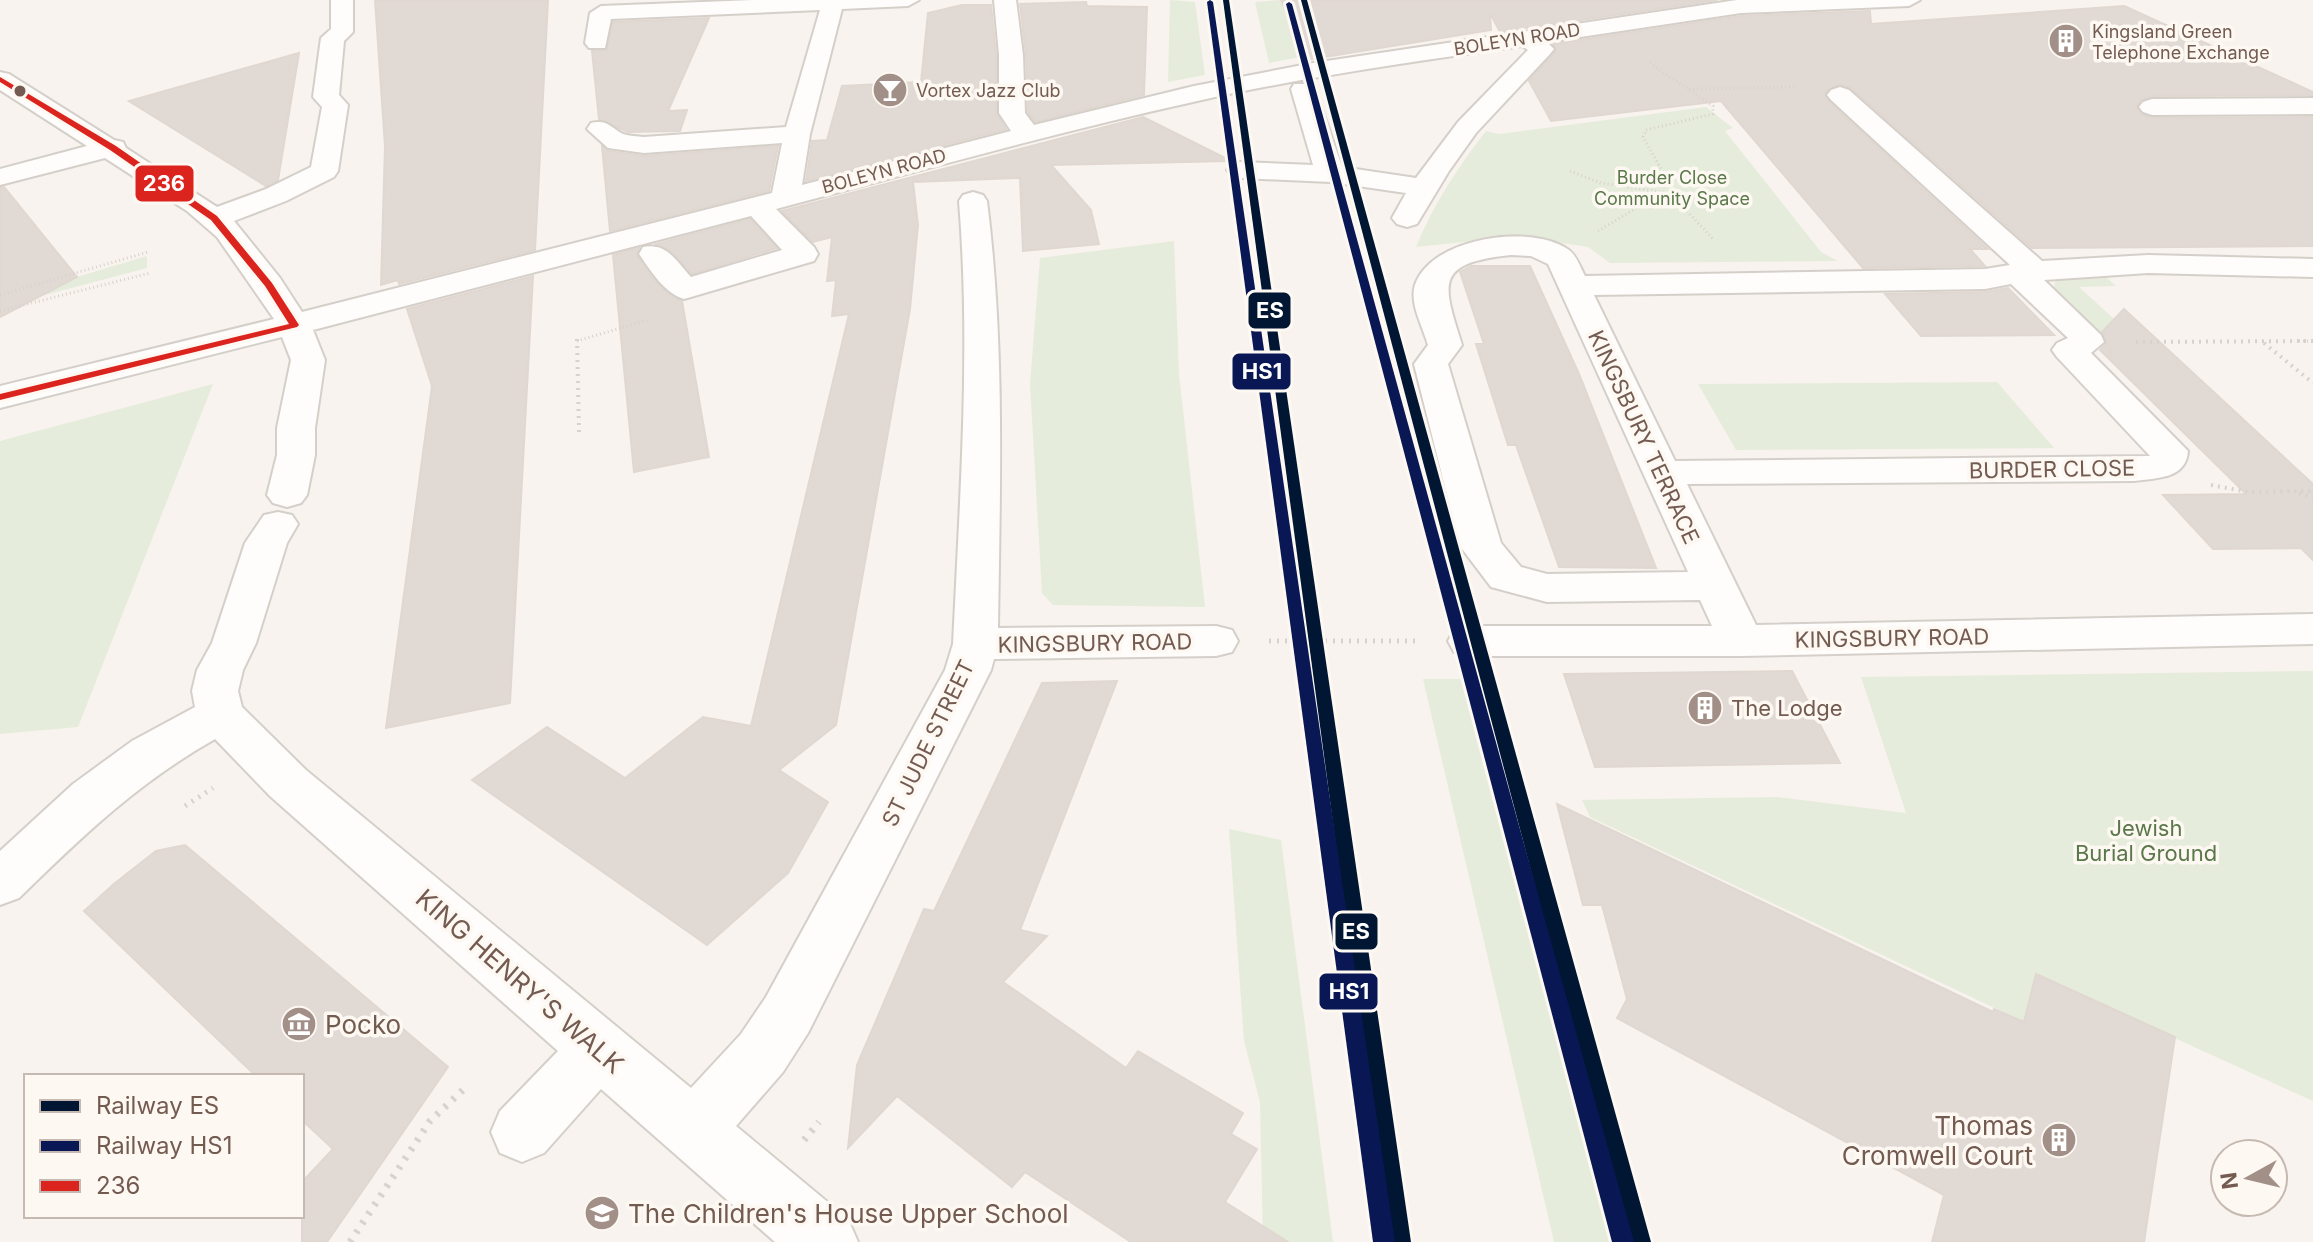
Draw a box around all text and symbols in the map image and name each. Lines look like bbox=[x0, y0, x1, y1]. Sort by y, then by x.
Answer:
street label: BOLEYN ROAD bbox=[1452, 19, 1582, 59]
place label: Kingsland Green Telephone Exchange bbox=[2092, 21, 2270, 63]
building icon: Kingsland Green Telephone Exchange bbox=[2047, 22, 2085, 60]
bar icon: Vortex Jazz Club bbox=[871, 71, 909, 109]
place label: Vortex Jazz Club bbox=[916, 80, 1061, 101]
unlabelled marker bbox=[12, 83, 28, 99]
street label: BOLEYN ROAD bbox=[820, 144, 948, 198]
line badge: 236 bbox=[134, 164, 195, 203]
park label: Burder Close Community Space bbox=[1594, 167, 1750, 209]
text: 236 bbox=[143, 170, 185, 196]
line badge: ES bbox=[1247, 291, 1292, 330]
text: ES bbox=[1256, 297, 1284, 323]
street label: KINGSBURY TERRACE bbox=[1583, 326, 1705, 548]
line badge: HS1 bbox=[1231, 352, 1292, 391]
text: HS1 bbox=[1242, 358, 1282, 384]
street label: BURDER CLOSE bbox=[1969, 455, 2135, 483]
street label: KINGSBURY ROAD bbox=[1794, 623, 1990, 653]
street label: KINGSBURY ROAD bbox=[997, 628, 1193, 658]
street label: ST JUDE STREET bbox=[876, 656, 980, 830]
building icon: The Lodge bbox=[1686, 689, 1724, 727]
place label: The Lodge bbox=[1731, 695, 1843, 721]
park label: Jewish Burial Ground bbox=[2075, 815, 2217, 866]
street label: KING HENRY'S WALK bbox=[410, 882, 630, 1080]
line badge: ES bbox=[1334, 912, 1379, 951]
text: ES bbox=[1342, 918, 1370, 944]
line badge: HS1 bbox=[1318, 972, 1379, 1011]
text: HS1 bbox=[1329, 978, 1369, 1004]
museum icon: Pocko bbox=[280, 1005, 318, 1043]
place label: Pocko bbox=[325, 1009, 401, 1040]
legend bbox=[24, 1074, 304, 1218]
text: Railway ES bbox=[96, 1091, 219, 1120]
place label: Thomas Cromwell Court bbox=[1842, 1110, 2033, 1171]
building icon: Thomas Cromwell Court bbox=[2040, 1121, 2078, 1159]
text: Railway HS1 bbox=[96, 1131, 232, 1160]
north arrow bbox=[2209, 1138, 2289, 1218]
text: 236 bbox=[96, 1171, 140, 1200]
text: N bbox=[2215, 1171, 2243, 1191]
school or university icon: The Children's House Upper School bbox=[583, 1194, 621, 1232]
place label: The Children's House Upper School bbox=[628, 1198, 1069, 1229]

